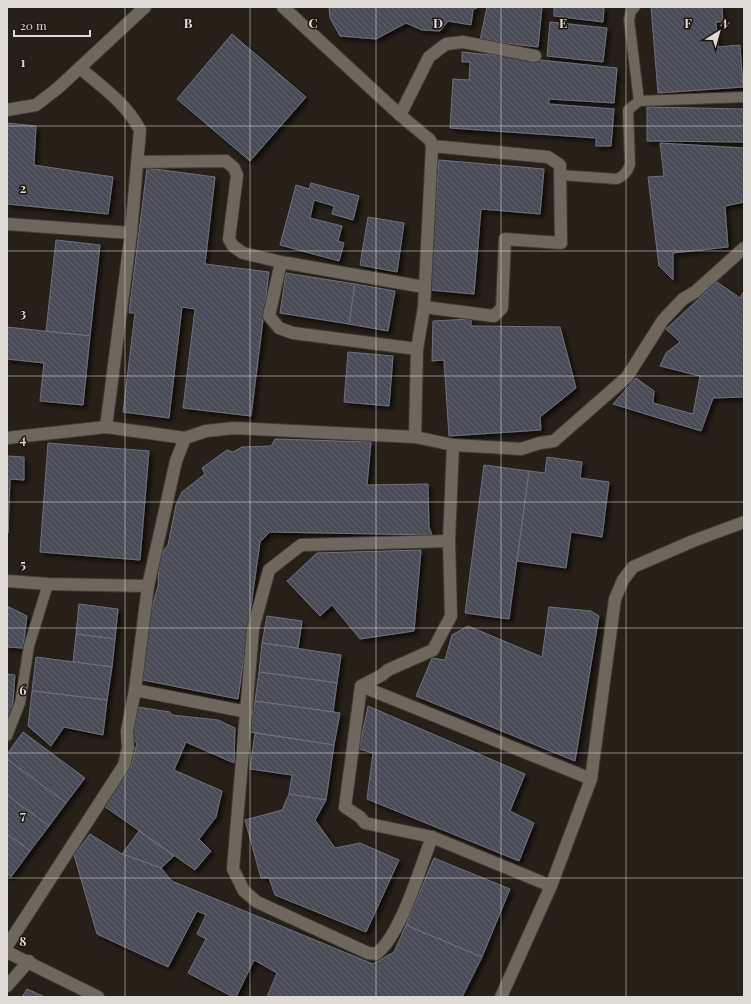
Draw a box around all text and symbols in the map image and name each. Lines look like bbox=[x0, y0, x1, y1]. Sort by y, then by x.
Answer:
scale bar bbox=[14, 12, 90, 38]
north arrow bbox=[699, 12, 739, 52]
text: B bbox=[184, 14, 193, 31]
text: C bbox=[308, 14, 318, 31]
text: D bbox=[433, 14, 443, 31]
text: E bbox=[559, 14, 567, 31]
text: F bbox=[684, 14, 692, 31]
text: N bbox=[718, 15, 733, 32]
text: 20 m bbox=[20, 17, 47, 33]
text: 1 bbox=[21, 53, 26, 70]
text: 2 bbox=[20, 179, 27, 196]
text: 3 bbox=[20, 304, 26, 321]
text: 4 bbox=[20, 430, 27, 447]
text: 5 bbox=[20, 555, 26, 572]
text: 6 bbox=[19, 681, 27, 698]
text: 7 bbox=[20, 806, 26, 823]
text: 8 bbox=[19, 932, 27, 949]

